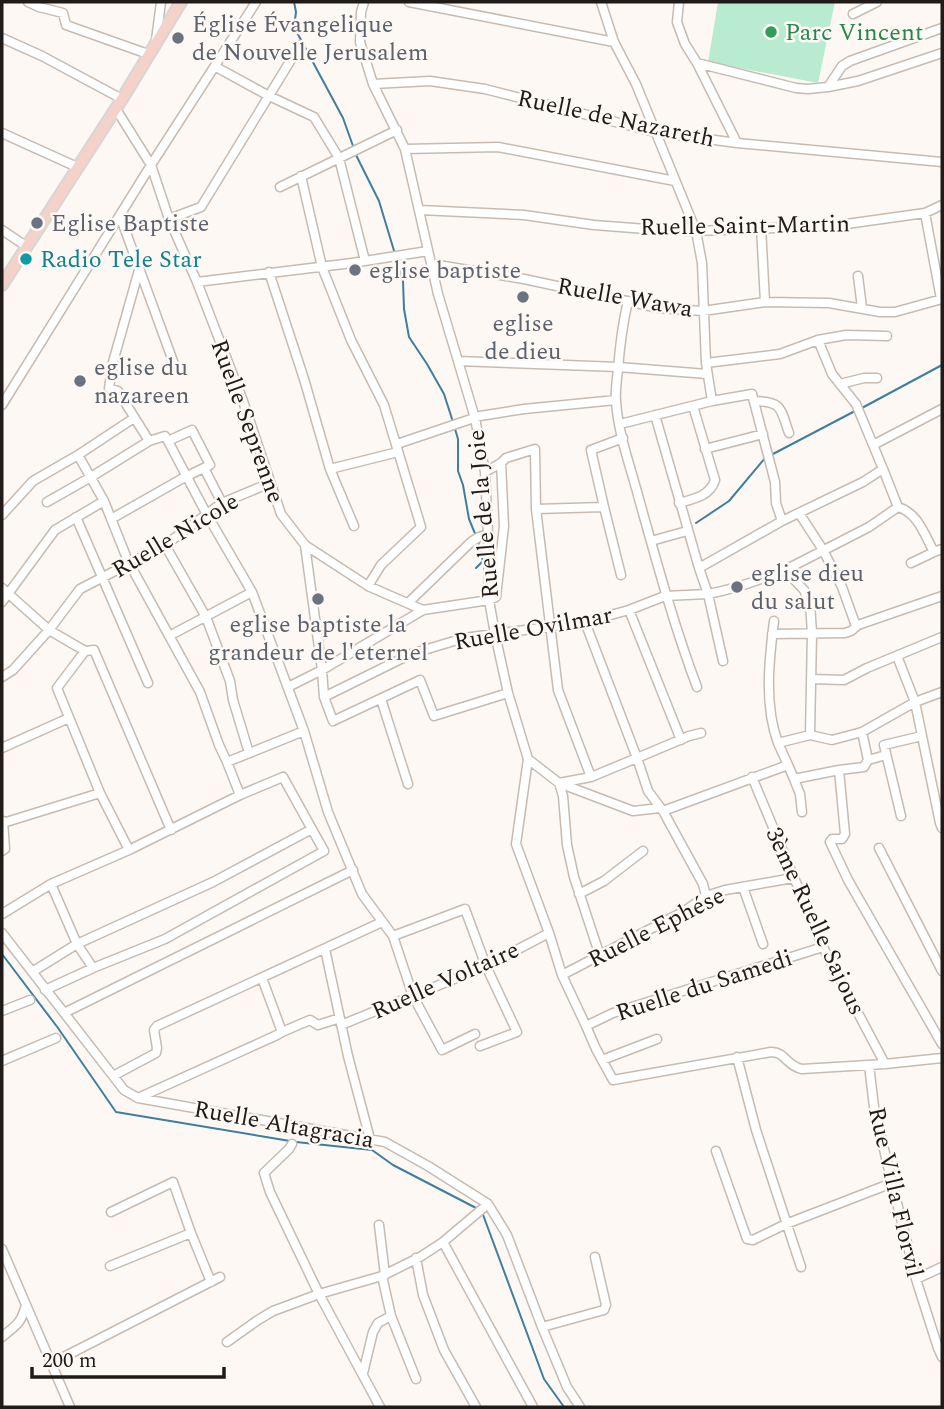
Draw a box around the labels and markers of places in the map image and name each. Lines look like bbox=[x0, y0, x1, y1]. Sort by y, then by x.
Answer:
place label: Église Évangelique de Nouvelle Jerusalem bbox=[192, 7, 428, 71]
place label: Parc Vincent bbox=[785, 15, 923, 51]
marker: Parc Vincent bbox=[763, 24, 779, 40]
marker: Église Évangelique de Nouvelle Jerusalem bbox=[170, 30, 186, 46]
place label: Eglise Baptiste bbox=[51, 206, 209, 242]
marker: Eglise Baptiste bbox=[29, 215, 45, 231]
place label: Radio Tele Star bbox=[40, 242, 202, 278]
marker: Radio Tele Star bbox=[18, 251, 34, 267]
place label: eglise baptiste bbox=[369, 253, 521, 289]
marker: eglise baptiste bbox=[347, 262, 363, 278]
marker: eglise de dieu bbox=[515, 289, 531, 305]
place label: eglise de dieu bbox=[484, 306, 562, 370]
place label: eglise du nazareen bbox=[94, 350, 189, 414]
marker: eglise du nazareen bbox=[72, 373, 88, 389]
place label: eglise dieu du salut bbox=[751, 556, 864, 620]
marker: eglise dieu du salut bbox=[729, 579, 745, 595]
marker: eglise baptiste la grandeur de l'eternel bbox=[310, 591, 326, 607]
place label: eglise baptiste la grandeur de l'eternel bbox=[208, 607, 428, 671]

